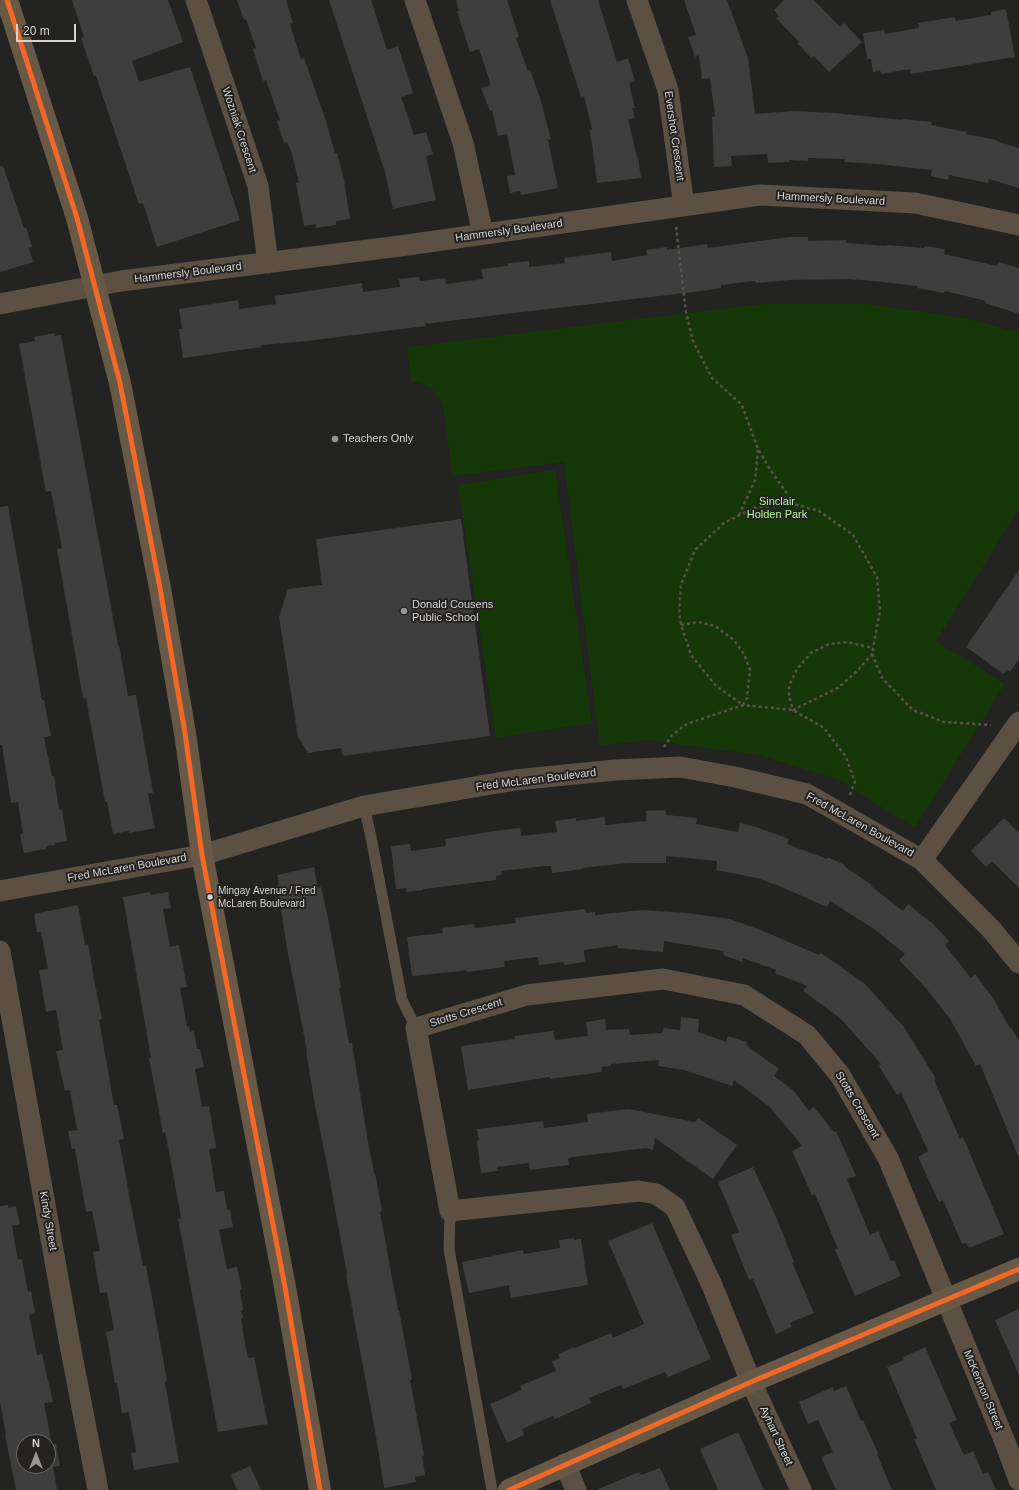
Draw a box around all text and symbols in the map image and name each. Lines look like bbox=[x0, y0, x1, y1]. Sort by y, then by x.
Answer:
scale bar bbox=[18, 16, 78, 42]
text: 20 m bbox=[23, 24, 50, 38]
street label: Wozniak Crescent bbox=[219, 86, 259, 174]
street label: Evershot Crescent bbox=[661, 90, 687, 182]
street label: Hammersly Boulevard bbox=[777, 190, 885, 208]
street label: Hammersly Boulevard bbox=[455, 217, 563, 245]
street label: Hammersly Boulevard bbox=[133, 260, 243, 286]
place label: Teachers Only bbox=[343, 432, 413, 446]
marker: Teachers Only bbox=[330, 434, 340, 444]
park label: Sinclair Holden Park bbox=[747, 495, 807, 521]
place label: Donald Cousens Public School bbox=[412, 598, 493, 624]
marker: Donald Cousens Public School bbox=[399, 606, 409, 616]
street label: Fred McLaren Boulevard bbox=[475, 766, 597, 794]
street label: Fred McLaren Boulevard bbox=[804, 790, 916, 860]
street label: Fred McLaren Boulevard bbox=[66, 851, 188, 885]
place label: Mingay Avenue / Fred McLaren Boulevard bbox=[218, 885, 316, 908]
marker: Mingay Avenue / Fred McLaren Boulevard bbox=[205, 892, 215, 902]
street label: Stotts Crescent bbox=[428, 996, 504, 1030]
street label: Stotts Crescent bbox=[832, 1069, 882, 1141]
street label: Kindy Street bbox=[36, 1190, 60, 1252]
street label: McKennon Street bbox=[960, 1348, 1006, 1432]
street label: Ayhart Street bbox=[756, 1404, 796, 1468]
north arrow bbox=[16, 1434, 56, 1474]
text: N bbox=[32, 1437, 40, 1449]

